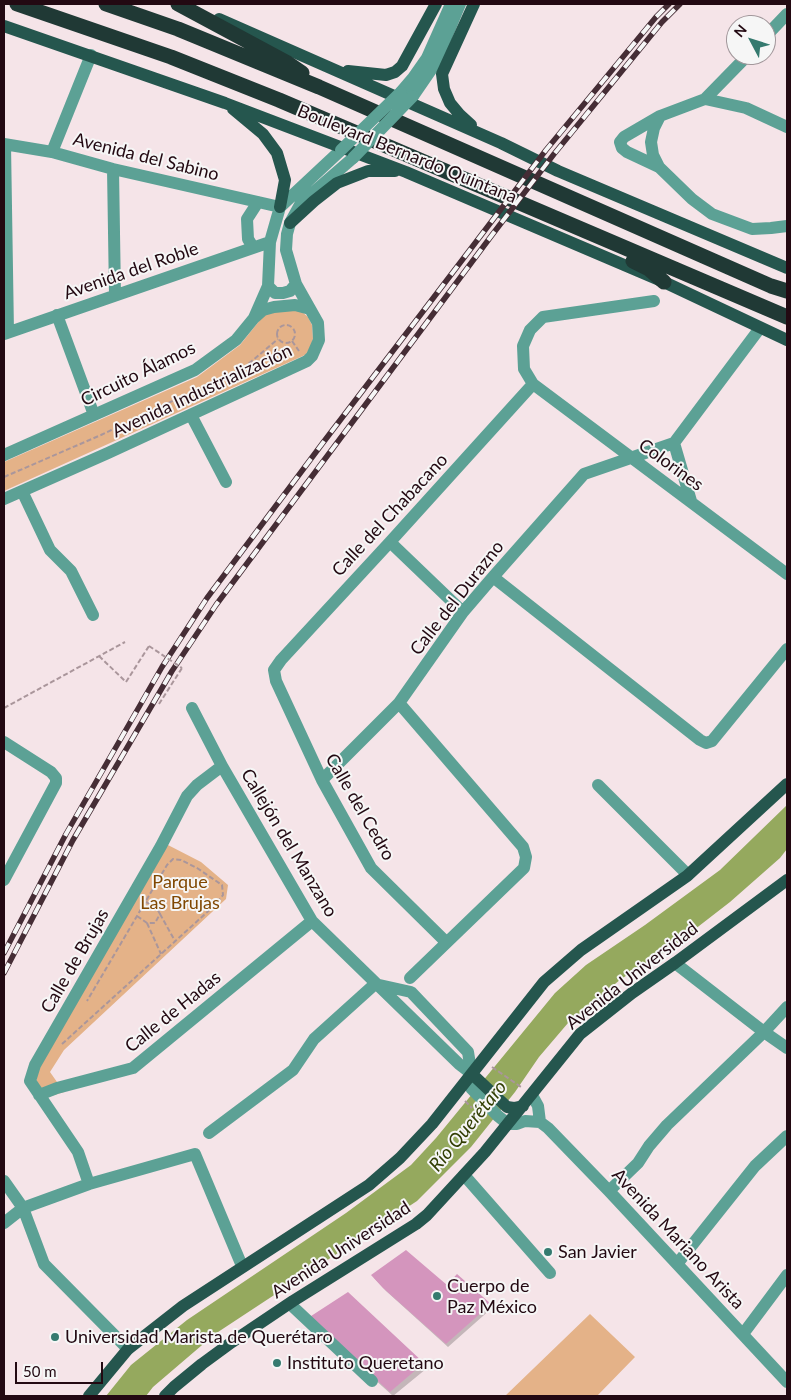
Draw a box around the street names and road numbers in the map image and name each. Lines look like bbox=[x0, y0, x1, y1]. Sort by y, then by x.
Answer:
street label: Boulevard Bernardo Quintana bbox=[294, 100, 520, 208]
street label: Avenida del Sabino bbox=[71, 128, 221, 186]
street label: Avenida del Roble bbox=[61, 238, 201, 304]
street label: Circuito Álamos bbox=[77, 337, 199, 411]
street label: Avenida Industrialización bbox=[109, 340, 295, 442]
street label: Colorines bbox=[634, 434, 708, 496]
street label: Calle del Chabacano bbox=[328, 449, 452, 581]
street label: Calle del Durazno bbox=[406, 536, 508, 660]
street label: Calle del Cedro bbox=[321, 750, 399, 864]
street label: Callejón del Manzano bbox=[236, 765, 342, 921]
street label: Calle de Brujas bbox=[36, 905, 114, 1017]
street label: Avenida Universidad bbox=[562, 918, 702, 1034]
street label: Calle de Hadas bbox=[121, 967, 225, 1057]
street label: Avenida Mariano Arista bbox=[607, 1164, 749, 1314]
street label: Avenida Universidad bbox=[267, 1197, 415, 1303]

